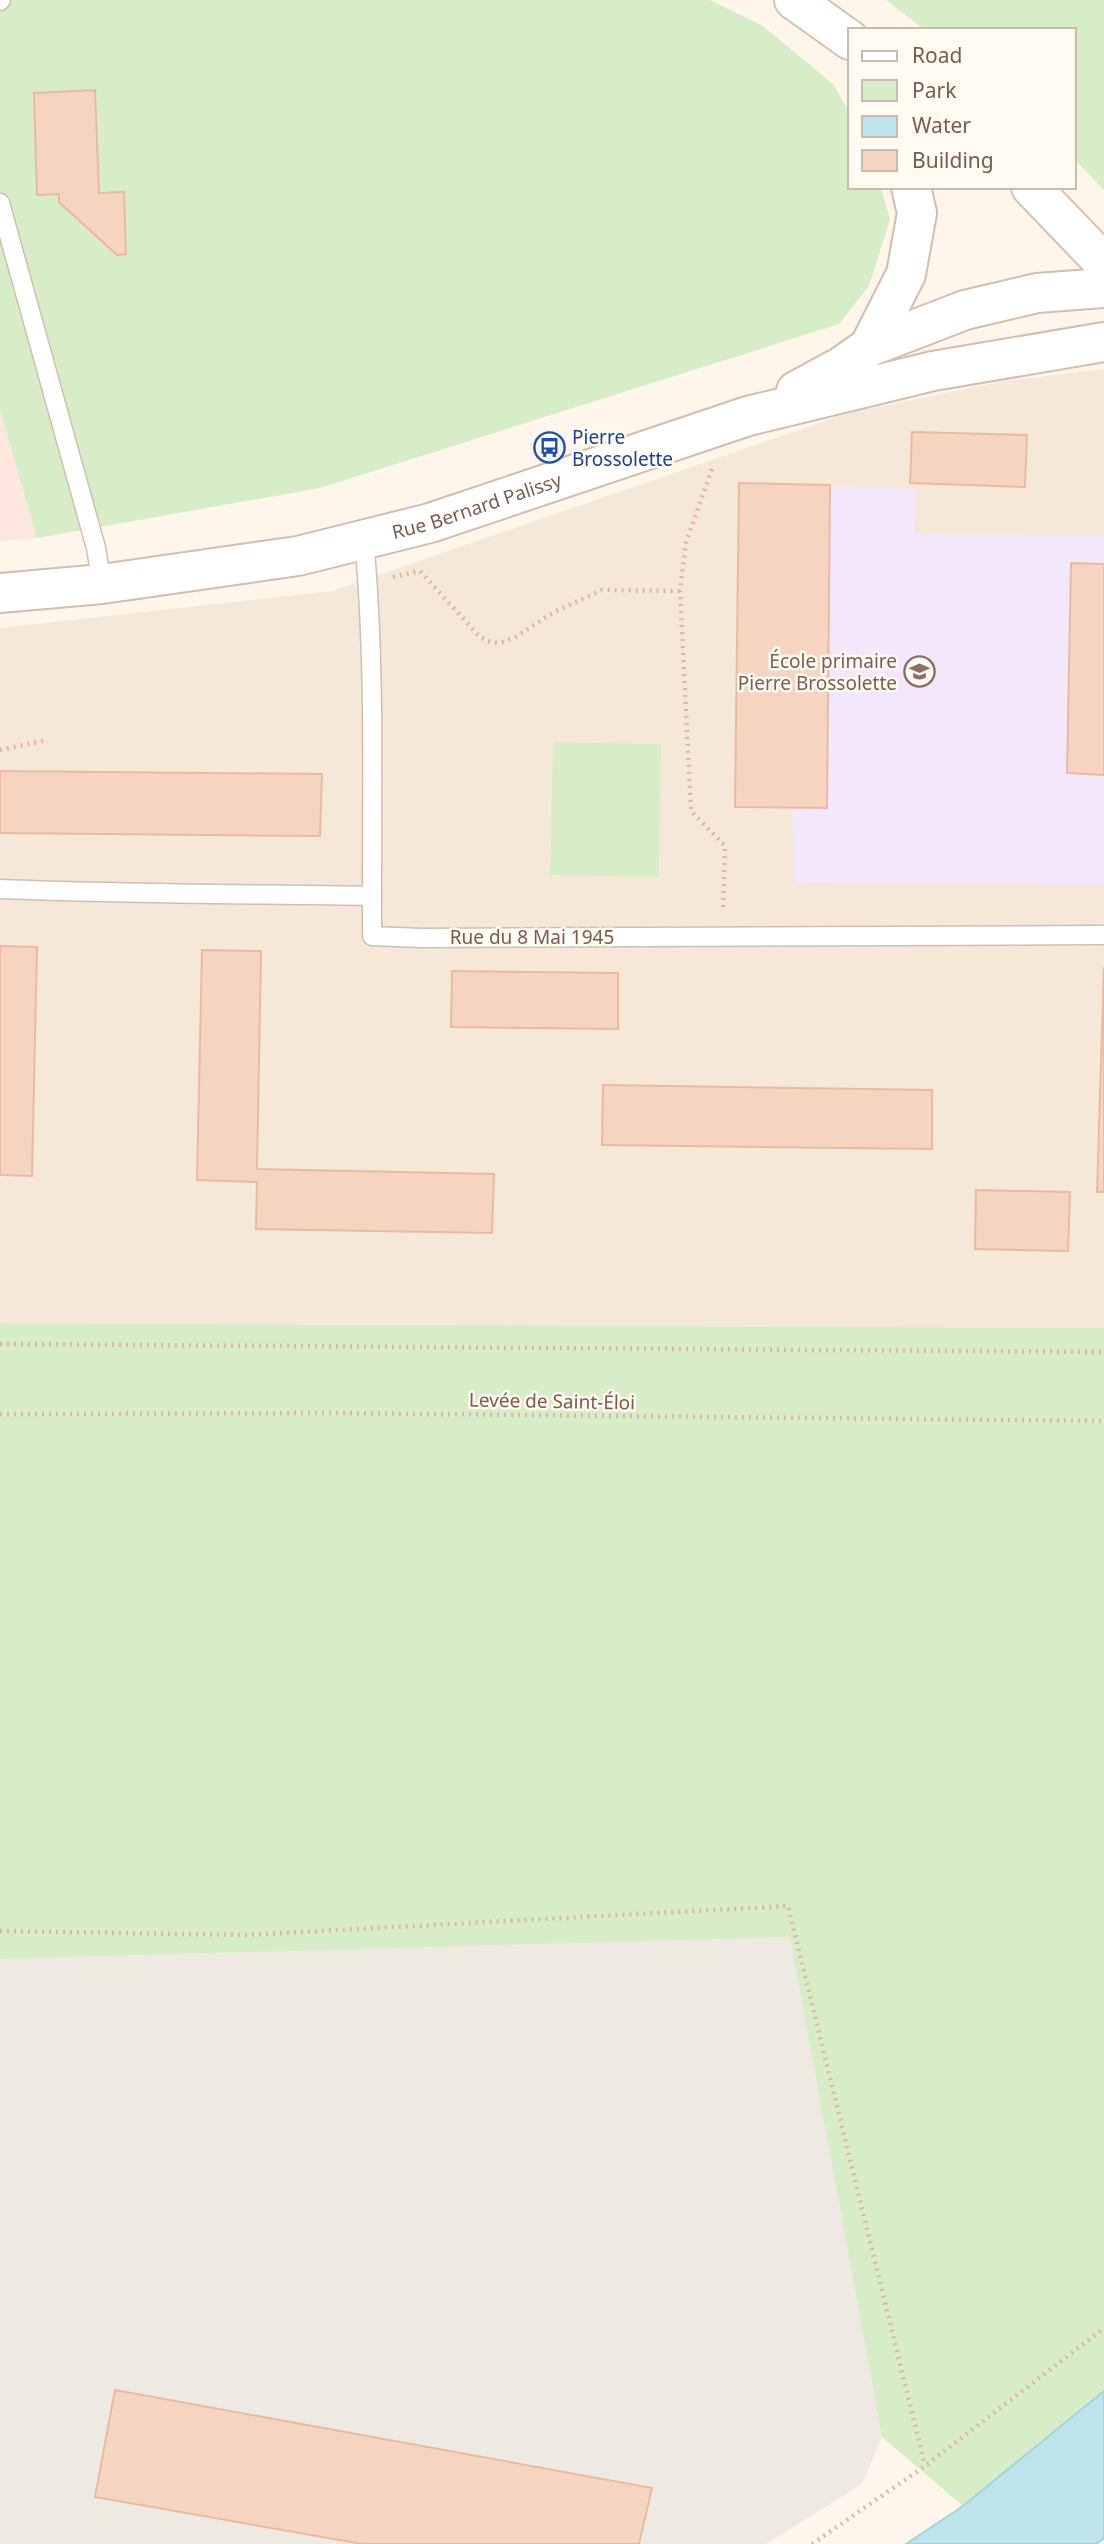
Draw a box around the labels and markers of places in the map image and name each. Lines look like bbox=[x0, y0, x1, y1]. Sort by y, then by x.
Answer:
place label: Pierre Brossolette bbox=[572, 424, 673, 472]
bus stop icon: Pierre Brossolette bbox=[532, 431, 566, 465]
place label: École primaire Pierre Brossolette bbox=[738, 648, 897, 696]
school or university icon: École primaire Pierre Brossolette bbox=[903, 655, 937, 689]

